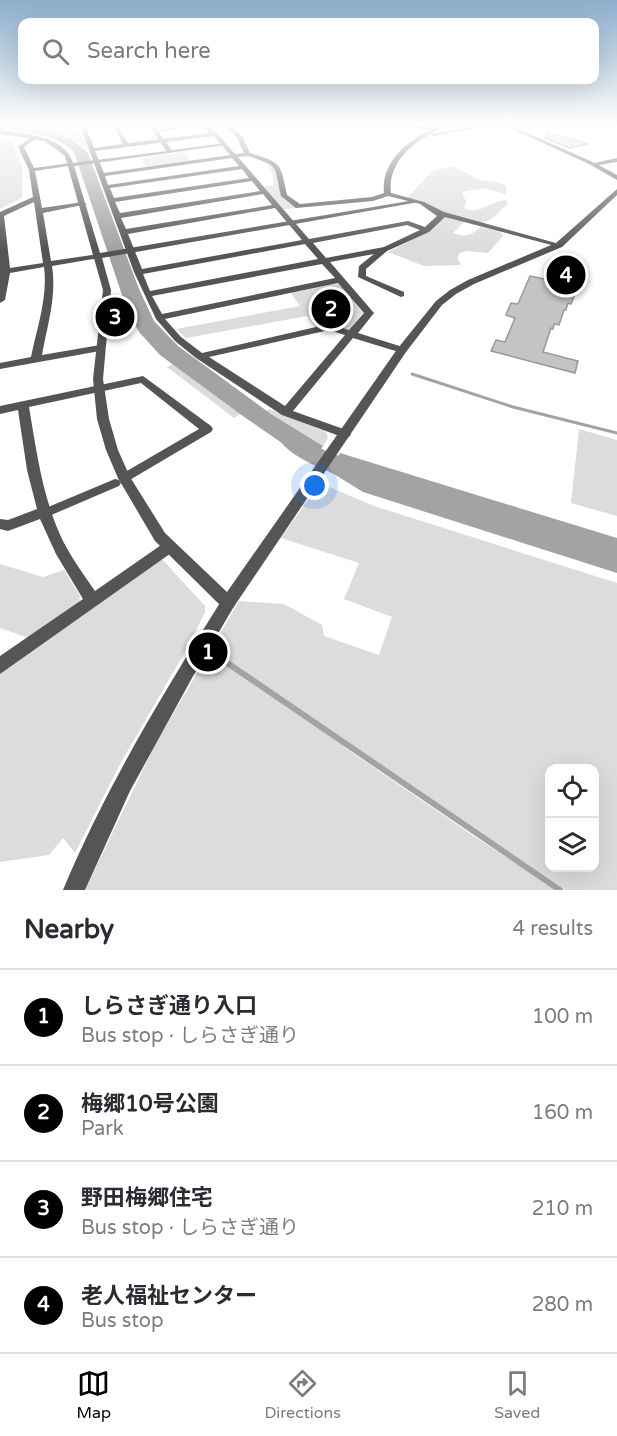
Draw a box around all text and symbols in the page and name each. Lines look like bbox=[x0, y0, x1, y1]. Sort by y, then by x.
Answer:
search box bbox=[18, 18, 599, 84]
icon: search bbox=[39, 35, 72, 68]
text: Search here bbox=[87, 38, 211, 64]
pin: 4 bbox=[546, 252, 586, 298]
pin: 2 bbox=[312, 286, 350, 332]
pin: 3 bbox=[96, 294, 134, 340]
your location bbox=[300, 471, 329, 500]
pin: 1 bbox=[188, 630, 228, 674]
map controls bbox=[545, 764, 599, 872]
button: locate bbox=[545, 764, 599, 818]
button: layers bbox=[545, 818, 599, 872]
text: Nearby bbox=[24, 914, 114, 945]
text: 4 results bbox=[513, 917, 593, 941]
text: しらさぎ通り入口 bbox=[81, 993, 257, 1019]
text: 1 bbox=[37, 1005, 50, 1029]
text: 100 m bbox=[532, 1005, 593, 1029]
text: Bus stop · しらさぎ通り bbox=[81, 1024, 299, 1048]
text: 梅郷10号公園 bbox=[81, 1091, 219, 1117]
text: 2 bbox=[37, 1101, 50, 1125]
text: 160 m bbox=[532, 1101, 593, 1125]
text: Park bbox=[81, 1117, 124, 1141]
text: 野田梅郷住宅 bbox=[81, 1185, 213, 1211]
text: 3 bbox=[37, 1197, 50, 1221]
text: 210 m bbox=[532, 1197, 593, 1221]
text: Bus stop · しらさぎ通り bbox=[81, 1216, 299, 1240]
text: 老人福祉センター bbox=[81, 1283, 257, 1309]
text: 4 bbox=[37, 1293, 50, 1317]
text: 280 m bbox=[532, 1293, 593, 1317]
text: Bus stop bbox=[81, 1309, 164, 1333]
tab: Map bbox=[77, 1367, 111, 1423]
tab: Directions bbox=[264, 1367, 341, 1423]
tab: Saved bbox=[494, 1367, 540, 1423]

